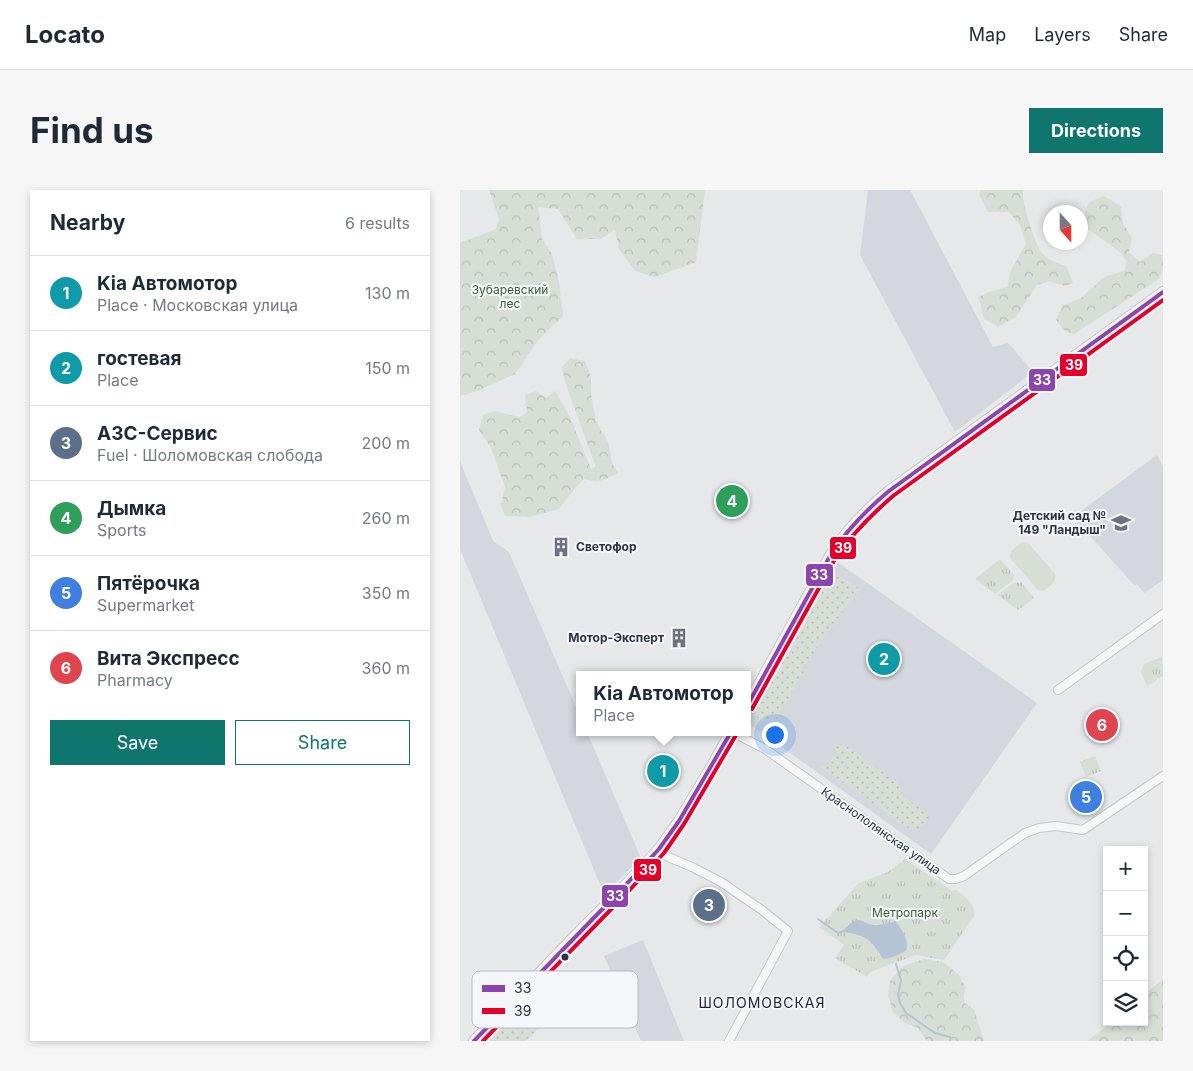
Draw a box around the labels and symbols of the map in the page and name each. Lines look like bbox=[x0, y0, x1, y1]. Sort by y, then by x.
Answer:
north arrow bbox=[1043, 205, 1088, 250]
park label: Зубаревский лес bbox=[472, 282, 548, 311]
line badge: 39 bbox=[1059, 353, 1088, 377]
text: 39 bbox=[1065, 356, 1083, 373]
line badge: 33 bbox=[1028, 368, 1056, 392]
text: 33 bbox=[1033, 371, 1051, 388]
pin: 4 bbox=[716, 482, 748, 520]
place label: Детский сад № 149 "Ландыш" bbox=[1013, 508, 1106, 537]
school or university icon: Детский сад № 149 "Ландыш" bbox=[1110, 512, 1132, 534]
building icon: Светофор bbox=[550, 536, 572, 558]
line badge: 39 bbox=[829, 536, 857, 560]
place label: Светофор bbox=[576, 539, 637, 554]
text: 39 bbox=[834, 539, 852, 556]
line badge: 33 bbox=[805, 563, 834, 587]
text: 33 bbox=[810, 566, 828, 583]
building icon: Мотор-Эксперт bbox=[668, 627, 690, 649]
place label: Мотор-Эксперт bbox=[568, 630, 664, 645]
pin: 2 bbox=[868, 640, 900, 678]
pin: 6 bbox=[1086, 706, 1118, 744]
your location bbox=[762, 722, 788, 748]
pin: 1 bbox=[647, 752, 679, 790]
pin: 5 bbox=[1070, 778, 1102, 816]
street label: Краснополянская улица bbox=[819, 784, 944, 878]
line badge: 39 bbox=[633, 858, 662, 882]
text: 39 bbox=[639, 861, 657, 878]
line badge: 33 bbox=[601, 884, 629, 908]
pin: 3 bbox=[693, 886, 725, 924]
text: 33 bbox=[606, 887, 624, 904]
park label: Метропарк bbox=[872, 905, 938, 920]
unlabelled marker bbox=[560, 952, 570, 962]
legend bbox=[472, 971, 638, 1028]
text: 33 bbox=[514, 979, 531, 996]
district label: ШОЛОМОВСКАЯ bbox=[698, 994, 826, 1011]
text: 39 bbox=[514, 1002, 531, 1019]

